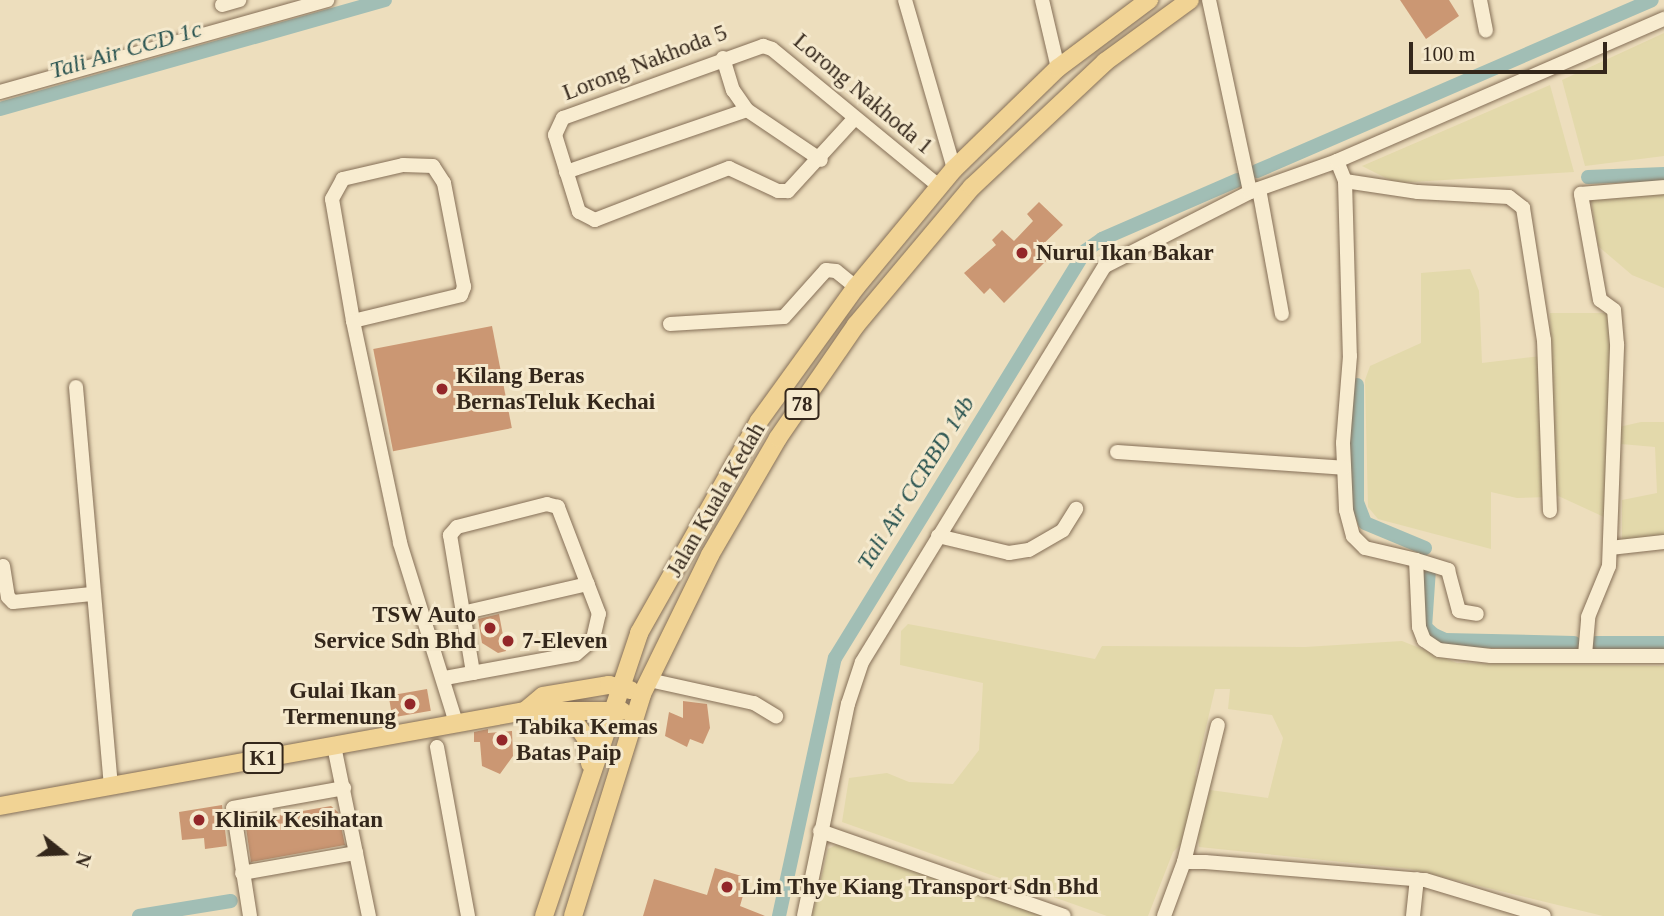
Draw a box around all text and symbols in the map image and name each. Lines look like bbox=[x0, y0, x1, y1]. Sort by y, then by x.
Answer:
water label: Tali Air CCD 1c bbox=[47, 14, 205, 86]
street label: Lorong Nakhoda 5 bbox=[559, 19, 731, 107]
street label: Lorong Nakhoda 1 bbox=[788, 28, 938, 160]
scale bar bbox=[1412, 28, 1610, 72]
text: 100 m bbox=[1422, 42, 1475, 66]
place label: Nurul Ikan Bakar bbox=[1036, 239, 1214, 267]
marker: Nurul Ikan Bakar bbox=[1014, 245, 1030, 261]
place label: Kilang Beras BernasTeluk Kechai bbox=[456, 362, 655, 416]
marker: Kilang Beras BernasTeluk Kechai bbox=[434, 381, 450, 397]
road number: 78 bbox=[784, 386, 820, 422]
water label: Tali Air CCRBD 14b bbox=[851, 391, 981, 575]
street label: Jalan Kuala Kedah bbox=[661, 418, 771, 582]
place label: TSW Auto Service Sdn Bhd bbox=[314, 601, 476, 655]
marker: TSW Auto Service Sdn Bhd bbox=[482, 620, 498, 636]
place label: 7-Eleven bbox=[522, 627, 608, 655]
marker: 7-Eleven bbox=[500, 633, 516, 649]
place label: Gulai Ikan Termenung bbox=[283, 677, 396, 731]
marker: Gulai Ikan Termenung bbox=[402, 696, 418, 712]
place label: Tabika Kemas Batas Paip bbox=[516, 713, 658, 767]
marker: Tabika Kemas Batas Paip bbox=[494, 732, 510, 748]
road number: K1 bbox=[242, 740, 284, 776]
place label: Klinik Kesihatan bbox=[215, 806, 383, 834]
marker: Klinik Kesihatan bbox=[189, 810, 209, 830]
north arrow bbox=[28, 818, 98, 888]
text: N bbox=[71, 850, 96, 869]
place label: Lim Thye Kiang Transport Sdn Bhd bbox=[741, 873, 1099, 901]
marker: Lim Thye Kiang Transport Sdn Bhd bbox=[719, 879, 735, 895]

